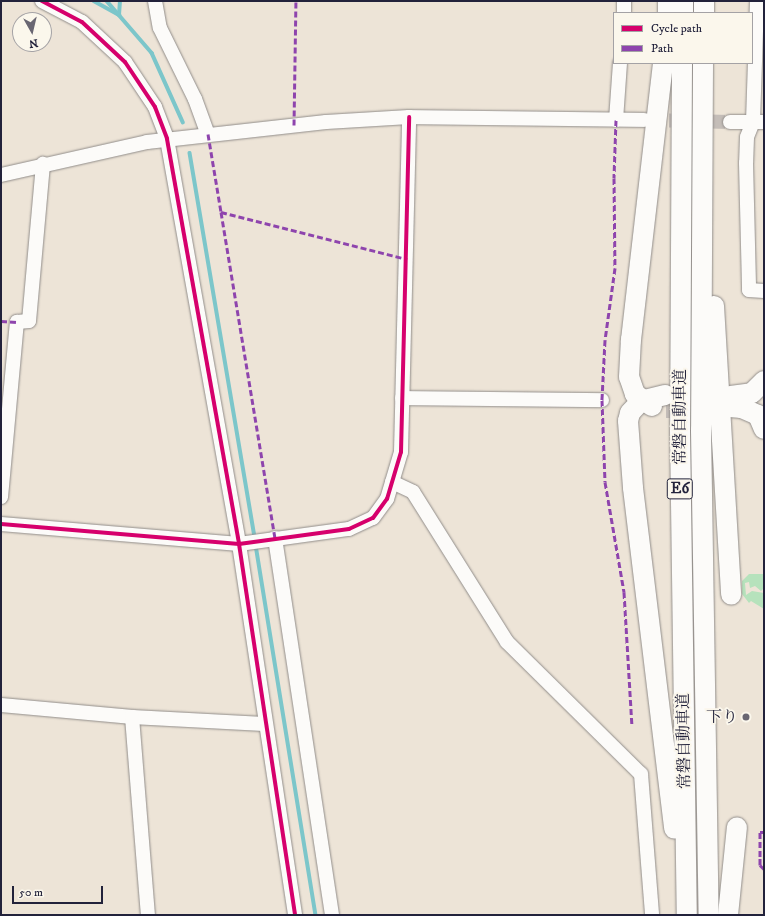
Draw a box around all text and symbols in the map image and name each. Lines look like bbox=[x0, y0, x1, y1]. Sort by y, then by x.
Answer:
north arrow bbox=[12, 12, 52, 52]
legend bbox=[613, 12, 753, 64]
text: Cycle path bbox=[651, 21, 702, 36]
text: N bbox=[28, 35, 39, 50]
text: Path bbox=[651, 41, 673, 56]
street label: 常磐自動車道 bbox=[670, 369, 690, 465]
road number: E6 bbox=[666, 476, 694, 502]
street label: 常磐自動車道 bbox=[674, 693, 694, 789]
place label: 下り bbox=[706, 707, 738, 727]
marker: 下り bbox=[741, 712, 751, 722]
scale bar bbox=[14, 878, 105, 904]
text: 50 m bbox=[19, 885, 43, 900]

